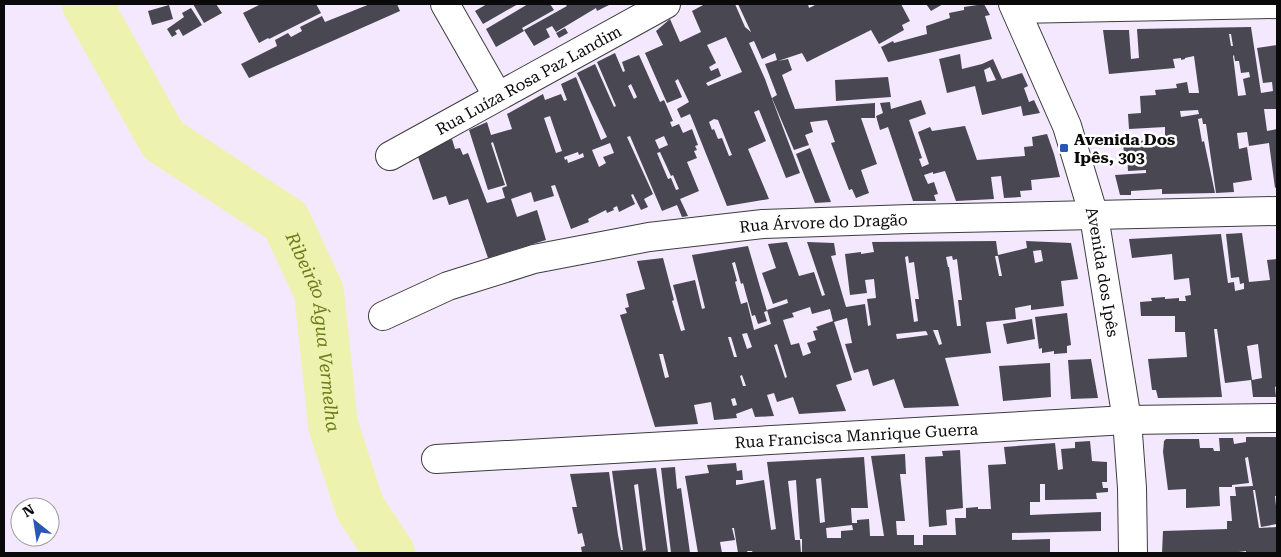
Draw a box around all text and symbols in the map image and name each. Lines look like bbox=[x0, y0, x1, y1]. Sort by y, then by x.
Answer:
street label: Rua Luíza Rosa Paz Landim bbox=[432, 21, 625, 139]
place label: Avenida Dos Ipês, 303 bbox=[1074, 130, 1175, 167]
marker: Avenida Dos Ipês, 303 bbox=[1058, 142, 1070, 154]
street label: Avenida dos Ipês bbox=[1082, 204, 1123, 339]
street label: Rua Árvore do Dragão bbox=[738, 210, 908, 236]
water label: Ribeirão Água Vermelha bbox=[282, 228, 345, 435]
street label: Rua Francisca Manrique Guerra bbox=[734, 419, 979, 452]
north arrow bbox=[10, 497, 60, 547]
text: N bbox=[20, 501, 37, 520]

